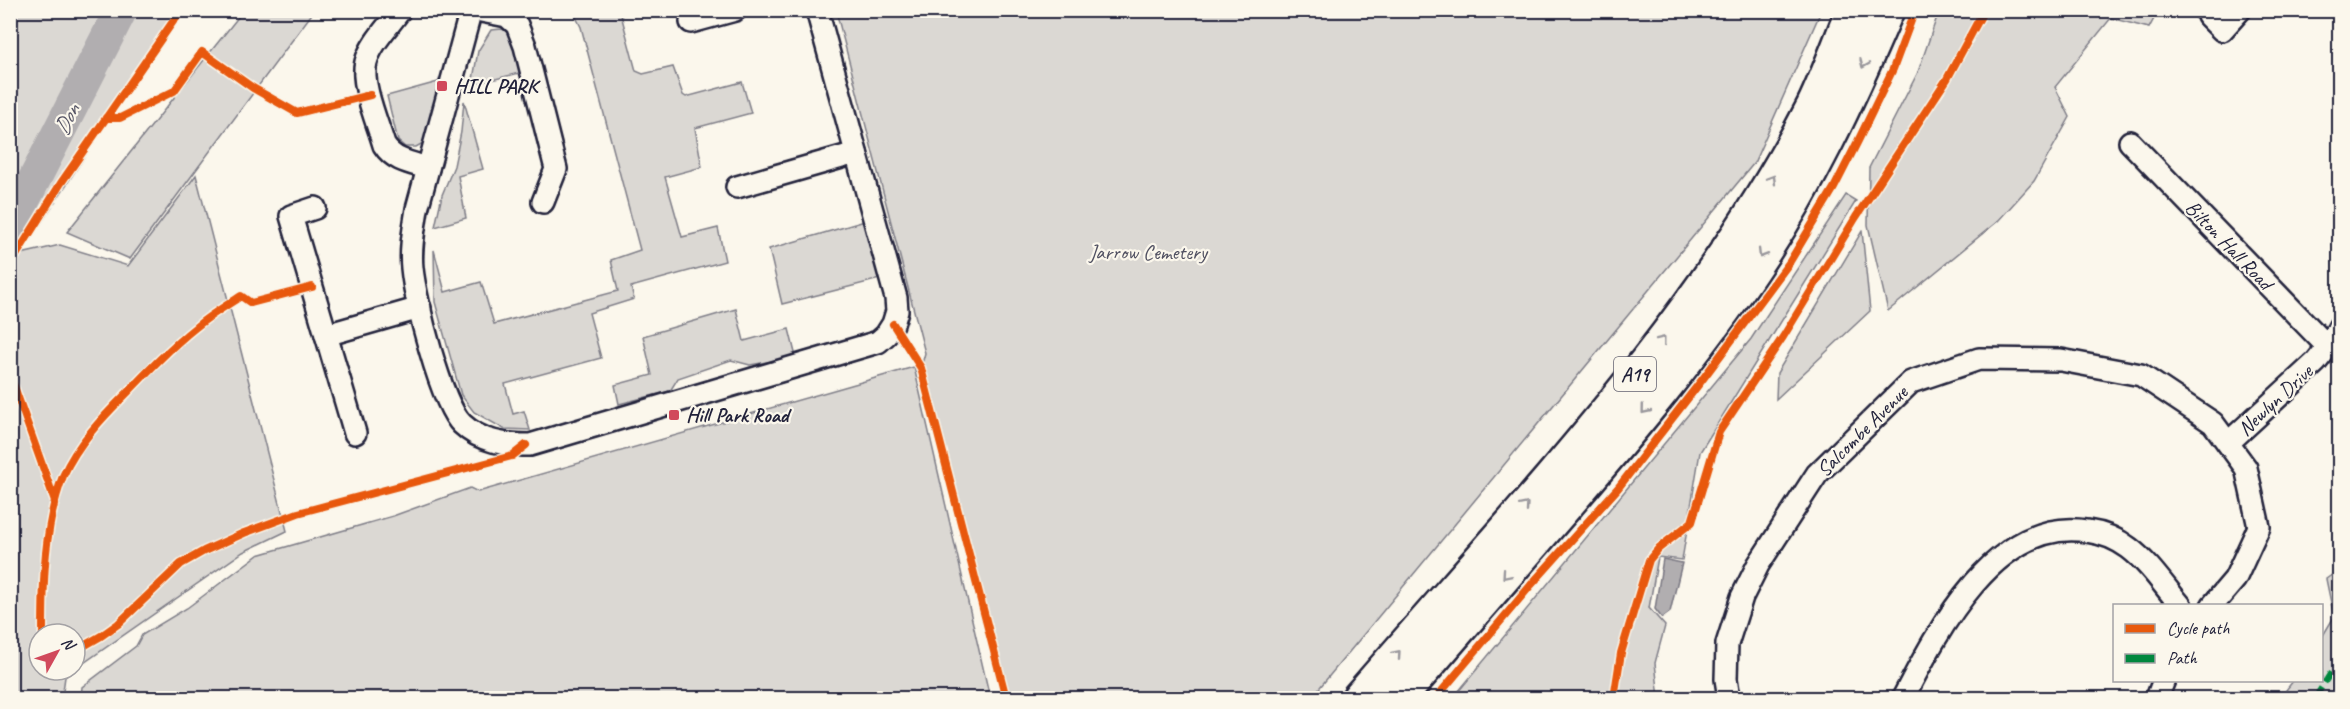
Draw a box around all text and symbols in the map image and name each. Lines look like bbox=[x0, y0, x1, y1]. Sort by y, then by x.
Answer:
one-way arrow bbox=[1859, 58, 1871, 69]
place label: HILL PARK bbox=[454, 73, 542, 99]
marker: HILL PARK bbox=[435, 79, 449, 93]
water label: Don bbox=[47, 98, 87, 139]
one-way arrow bbox=[1765, 175, 1777, 185]
street label: Bilton Hall Road bbox=[2180, 195, 2280, 297]
park label: Jarrow Cemetery bbox=[1088, 239, 1209, 265]
one-way arrow bbox=[1757, 248, 1769, 258]
one-way arrow bbox=[1654, 335, 1665, 346]
road number: A19 bbox=[1614, 357, 1656, 391]
street label: Newlyn Drive bbox=[2232, 358, 2319, 441]
street label: Salcombe Avenue bbox=[1811, 379, 1914, 482]
place label: Hill Park Road bbox=[686, 402, 792, 428]
one-way arrow bbox=[1641, 403, 1652, 414]
marker: Hill Park Road bbox=[667, 408, 681, 422]
one-way arrow bbox=[1517, 502, 1528, 513]
one-way arrow bbox=[1502, 568, 1513, 579]
legend bbox=[2113, 604, 2323, 682]
text: Cycle path bbox=[2167, 617, 2230, 639]
north arrow bbox=[27, 622, 87, 682]
text: N bbox=[57, 633, 81, 656]
text: Path bbox=[2167, 647, 2197, 669]
one-way arrow bbox=[1390, 650, 1401, 661]

